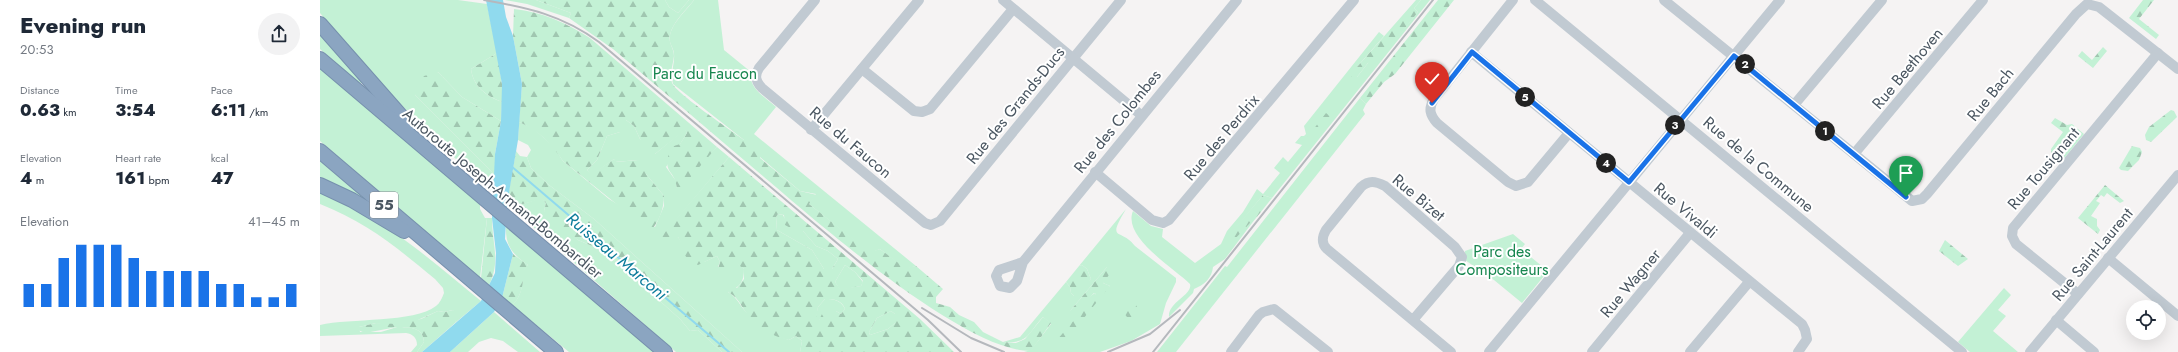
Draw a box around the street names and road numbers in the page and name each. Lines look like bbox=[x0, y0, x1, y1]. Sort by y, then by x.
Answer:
street label: Rue Beethoven bbox=[1866, 23, 1948, 114]
street label: Rue des Grands-Ducs bbox=[961, 42, 1070, 169]
street label: Rue Bach bbox=[1962, 63, 2019, 126]
street label: Rue des Colombes bbox=[1068, 65, 1166, 178]
street label: Rue des Perdrix bbox=[1178, 89, 1265, 186]
street label: Rue du Faucon bbox=[805, 101, 897, 184]
street label: Autoroute Joseph-Armand-Bombardier bbox=[398, 103, 608, 285]
street label: Rue de la Commune bbox=[1698, 111, 1819, 218]
street label: Rue Tousignant bbox=[2002, 122, 2085, 215]
street label: Rue Bizet bbox=[1387, 168, 1450, 226]
street label: Rue Vivaldi bbox=[1649, 177, 1722, 244]
road number: 55 bbox=[370, 192, 398, 218]
street label: Rue Saint-Laurent bbox=[2046, 203, 2138, 306]
street label: Rue Wagner bbox=[1595, 244, 1666, 323]

